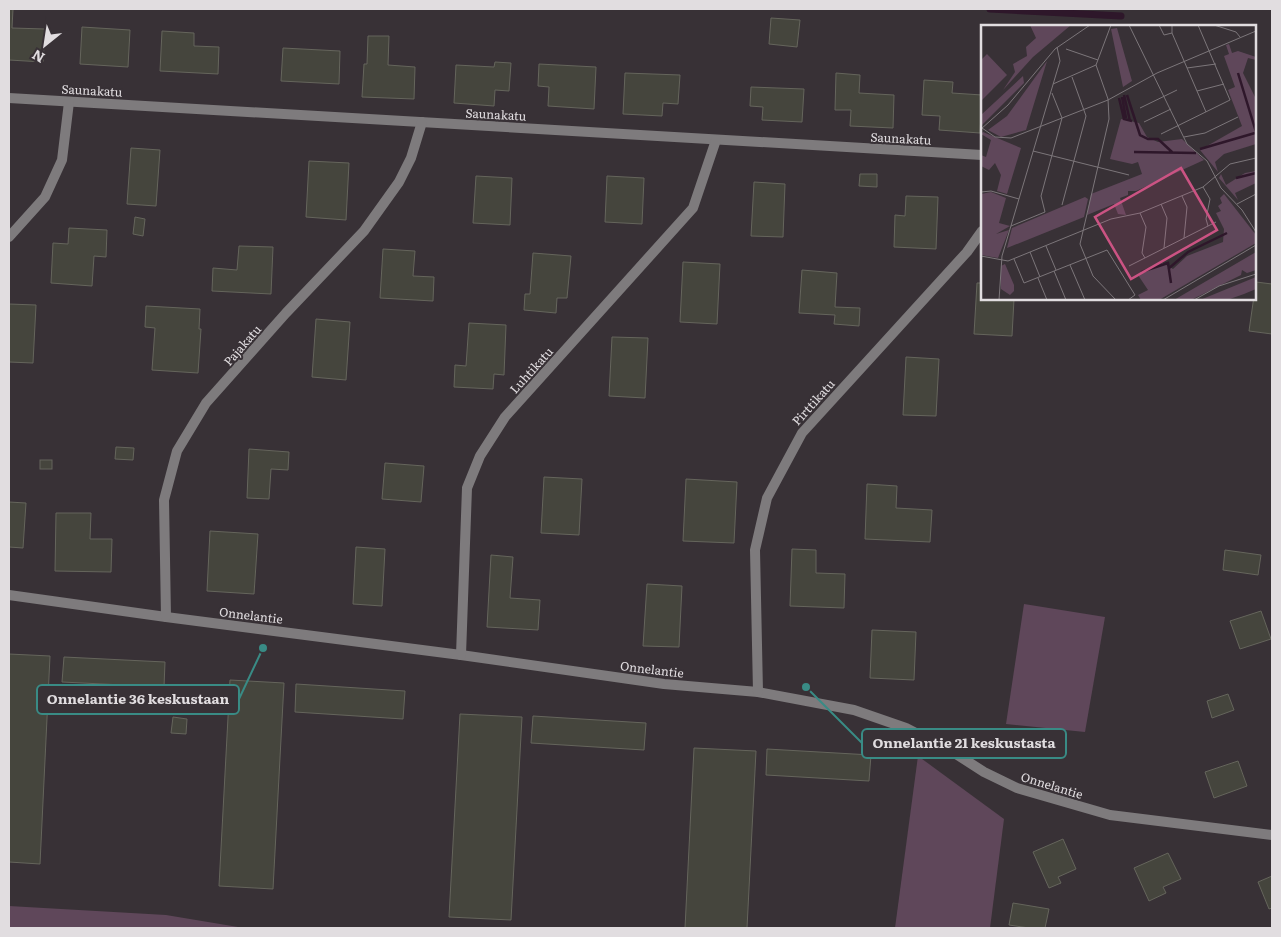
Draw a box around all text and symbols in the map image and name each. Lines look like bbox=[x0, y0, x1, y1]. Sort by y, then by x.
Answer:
north arrow bbox=[20, 20, 70, 70]
inset map bbox=[981, 25, 1256, 300]
text: N bbox=[28, 45, 48, 69]
street label: Saunakatu bbox=[61, 79, 123, 101]
street label: Saunakatu bbox=[465, 103, 527, 125]
street label: Saunakatu bbox=[870, 127, 932, 149]
street label: Pajakatu bbox=[219, 320, 265, 369]
street label: Luhtikatu bbox=[505, 342, 557, 397]
street label: Pirttikatu bbox=[787, 375, 839, 429]
street label: Onnelantie bbox=[218, 602, 284, 628]
street label: Onnelantie bbox=[619, 656, 685, 682]
callout: Onnelantie 36 keskustaan bbox=[37, 685, 239, 714]
text: Onnelantie 36 keskustaan bbox=[47, 688, 229, 708]
callout: Onnelantie 21 keskustasta bbox=[862, 729, 1066, 758]
text: Onnelantie 21 keskustasta bbox=[872, 732, 1056, 752]
street label: Onnelantie bbox=[1019, 767, 1085, 803]

